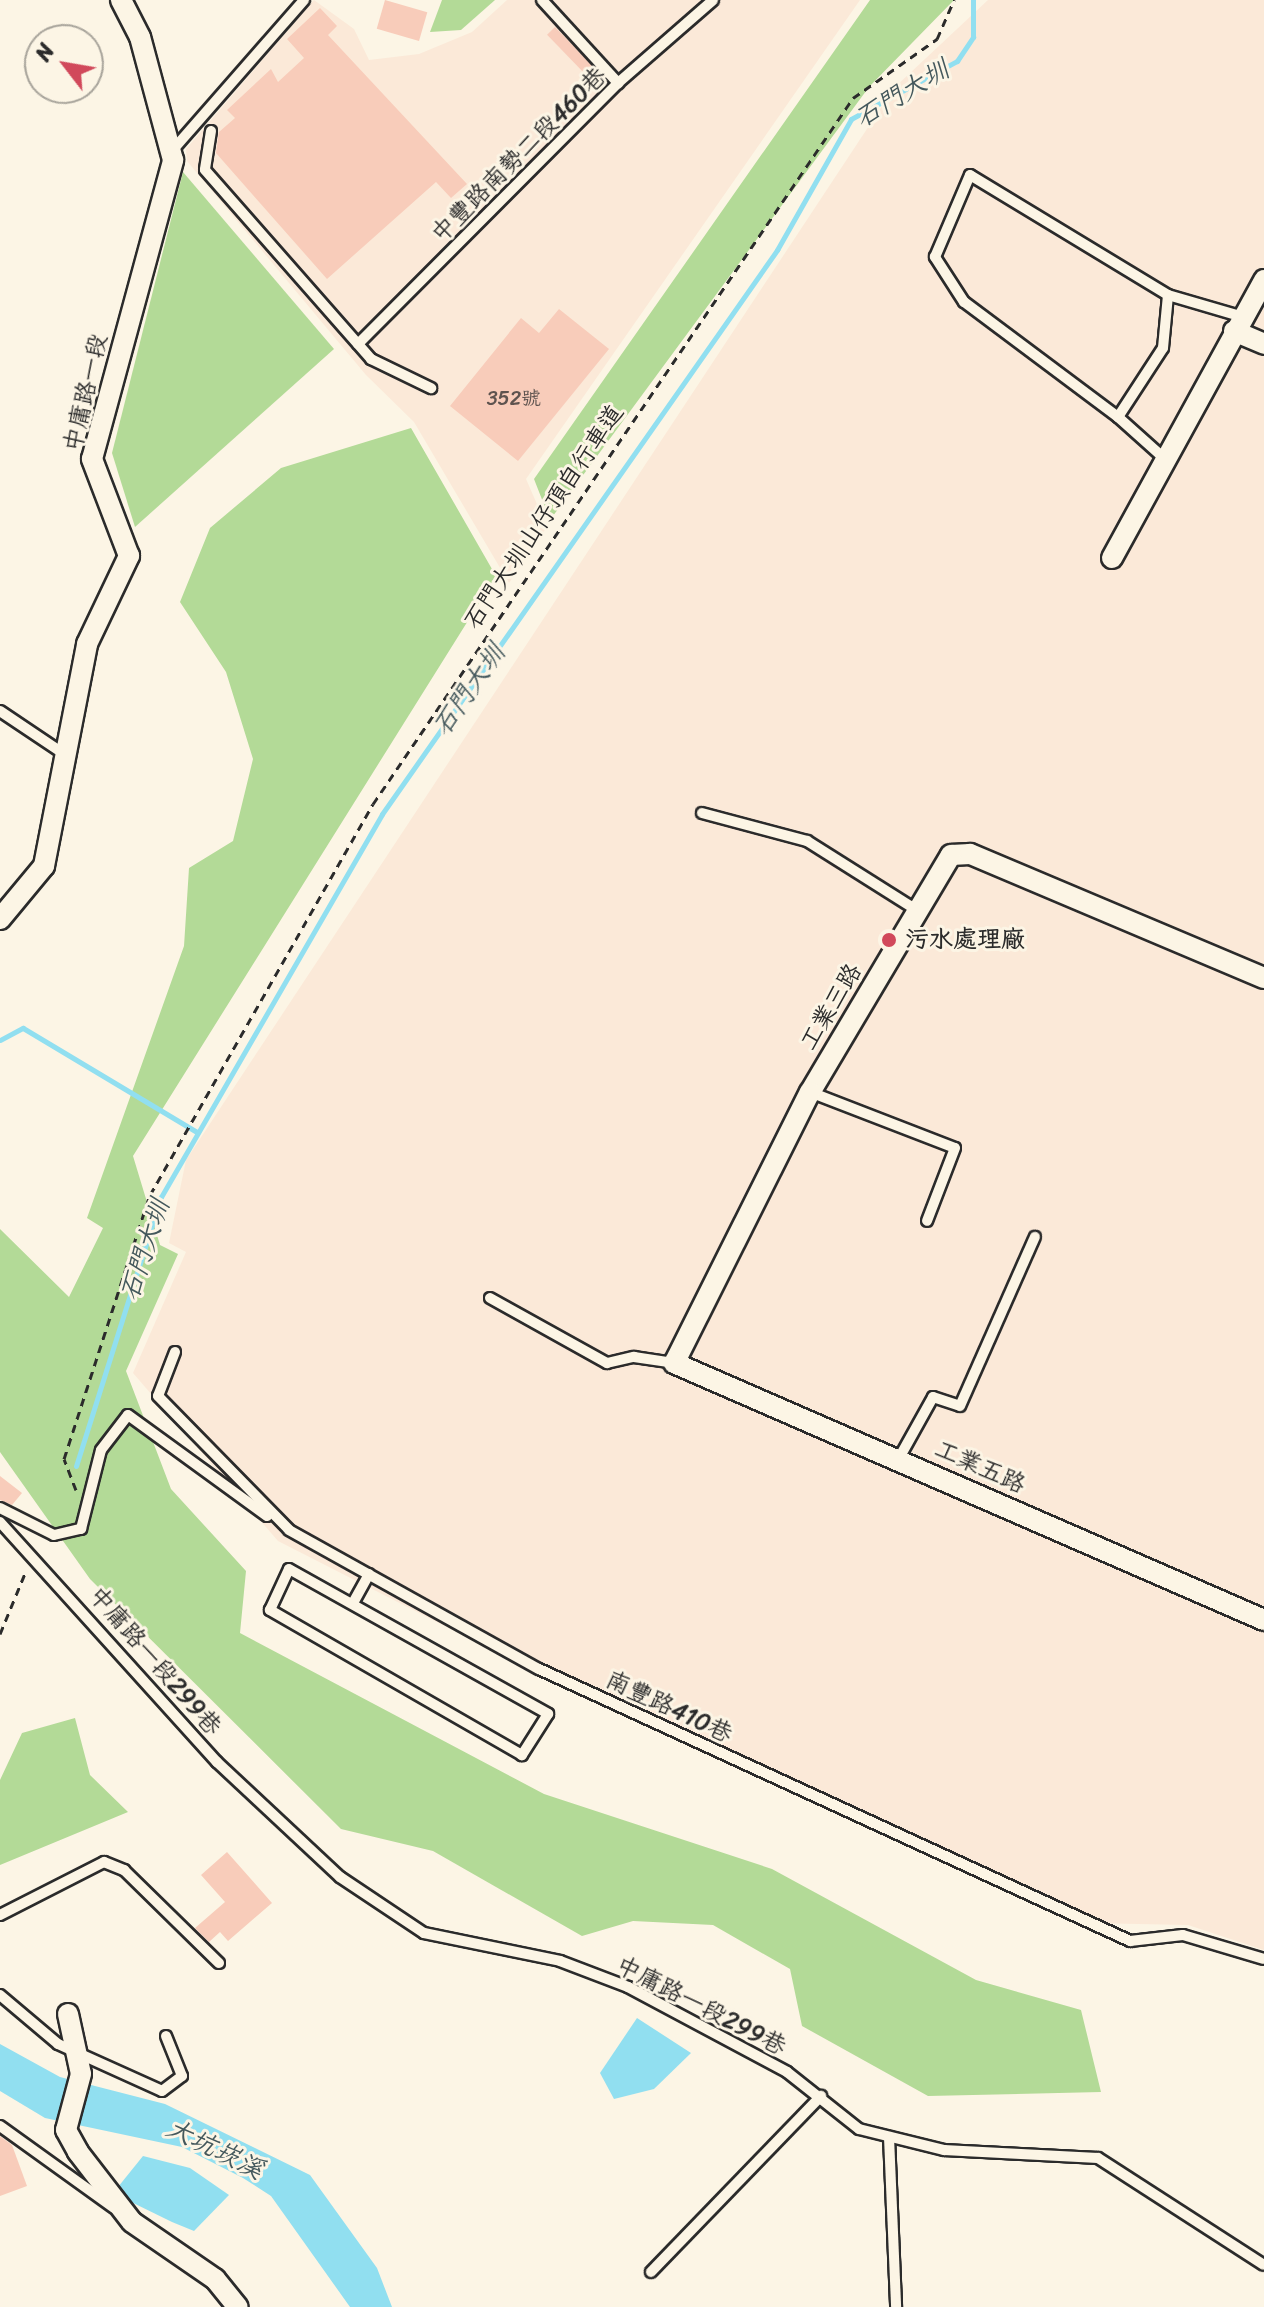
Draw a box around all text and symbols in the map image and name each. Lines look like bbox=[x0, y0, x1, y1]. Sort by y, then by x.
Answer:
north arrow bbox=[24, 24, 104, 104]
text: N bbox=[24, 36, 65, 69]
water label: 石門大圳 bbox=[849, 54, 955, 134]
street label: 中豐路南勢二段460巷 bbox=[425, 61, 613, 249]
street label: 中庸路一段 bbox=[58, 331, 114, 455]
house number: 352號 bbox=[487, 386, 541, 410]
street label: 石門大圳山仔頂自行車道 bbox=[458, 400, 630, 634]
water label: 石門大圳 bbox=[426, 638, 512, 742]
place label: 污水處理廠 bbox=[905, 926, 1025, 954]
marker: 污水處理廠 bbox=[880, 931, 898, 949]
street label: 工業三路 bbox=[794, 958, 868, 1056]
water label: 石門大圳 bbox=[114, 1196, 176, 1304]
street label: 工業五路 bbox=[930, 1434, 1030, 1500]
street label: 中庸路一段299巷 bbox=[83, 1581, 227, 1741]
street label: 南豐路410巷 bbox=[601, 1665, 737, 1749]
street label: 中庸路一段299巷 bbox=[611, 1951, 791, 2061]
water label: 大坑崁溪 bbox=[161, 2112, 269, 2186]

